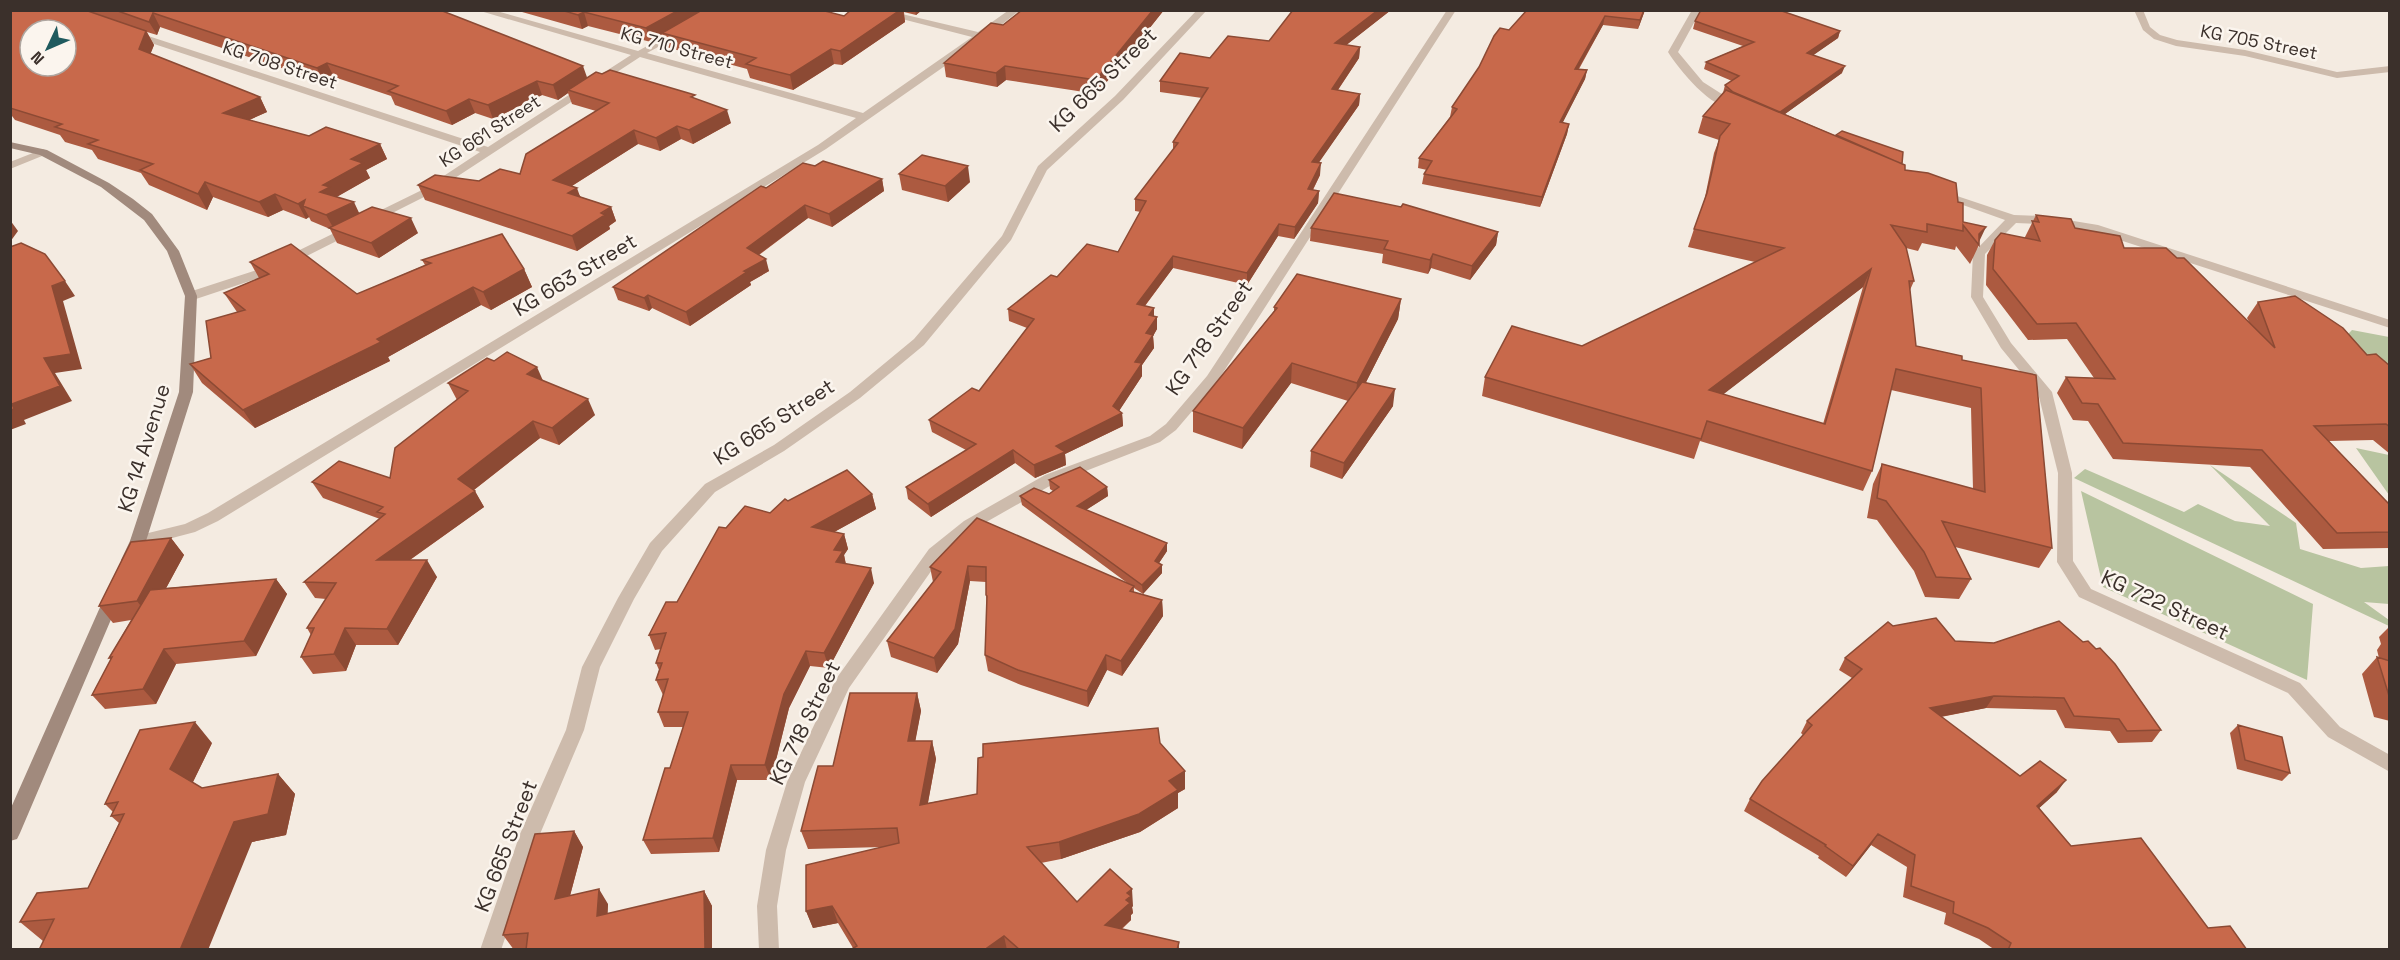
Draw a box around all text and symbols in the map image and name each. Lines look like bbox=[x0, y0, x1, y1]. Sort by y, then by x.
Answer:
north arrow bbox=[18, 18, 78, 78]
street label: KG 705 Street bbox=[2199, 19, 2320, 64]
street label: KG 710 Street bbox=[618, 21, 736, 74]
street label: KG 665 Street bbox=[1043, 22, 1162, 138]
street label: KG 708 Street bbox=[220, 35, 340, 94]
text: N bbox=[26, 47, 49, 69]
street label: KG 661 Street bbox=[435, 89, 545, 172]
street label: KG 663 Street bbox=[508, 227, 641, 322]
street label: KG 718 Street bbox=[1159, 275, 1258, 401]
street label: KG 665 Street bbox=[708, 372, 839, 471]
street label: KG 14 Avenue bbox=[111, 380, 176, 515]
street label: KG 722 Street bbox=[2097, 563, 2233, 646]
street label: KG 718 Street bbox=[763, 656, 846, 789]
street label: KG 665 Street bbox=[468, 776, 543, 916]

